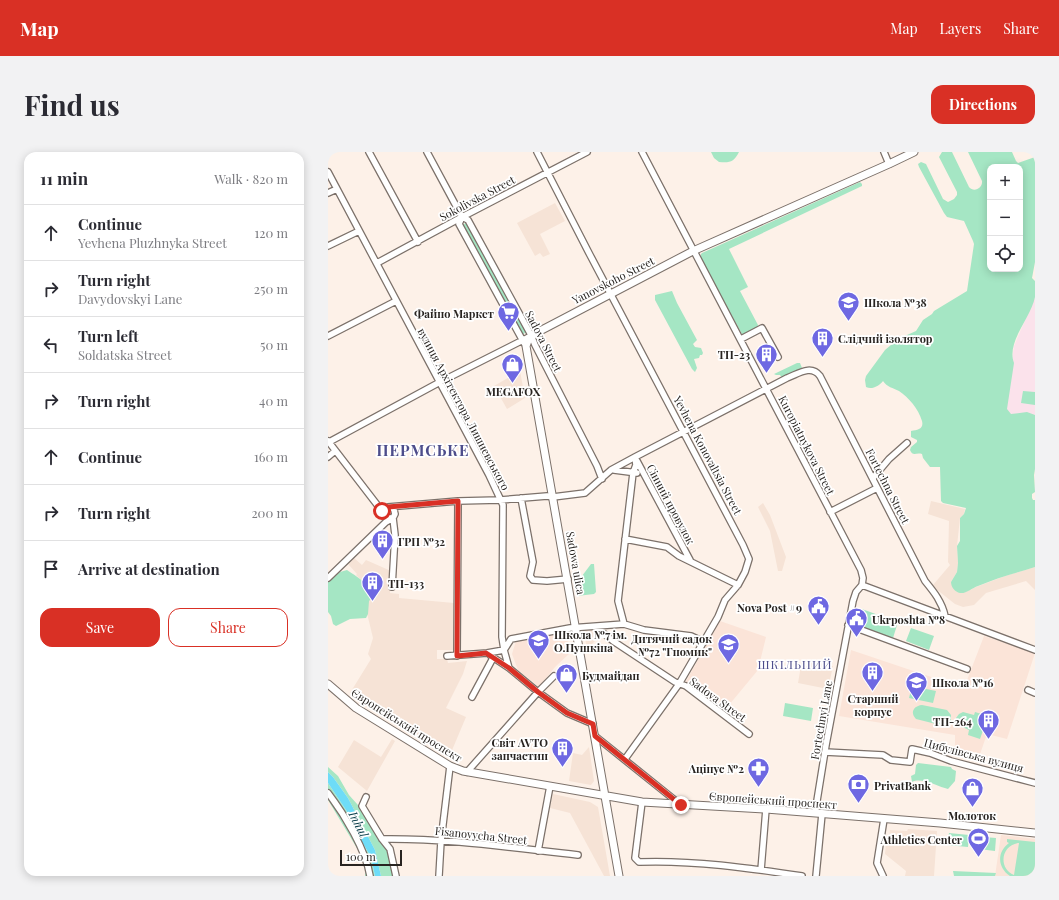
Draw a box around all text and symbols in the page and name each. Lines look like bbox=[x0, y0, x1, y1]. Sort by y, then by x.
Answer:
text: Map bbox=[20, 15, 59, 41]
text: Map bbox=[890, 19, 918, 38]
text: Layers bbox=[940, 19, 981, 38]
text: Share bbox=[1003, 19, 1039, 38]
button: Directions bbox=[931, 85, 1035, 124]
text: Find us bbox=[24, 86, 120, 123]
map controls bbox=[987, 164, 1023, 272]
button: + bbox=[987, 164, 1023, 200]
text: 11 min bbox=[40, 167, 88, 189]
text: Walk · 820 m bbox=[214, 170, 288, 187]
street label: Sokolivska Street bbox=[437, 172, 518, 224]
button: − bbox=[987, 200, 1023, 236]
text: Continue bbox=[78, 214, 142, 234]
icon: ahead bbox=[40, 222, 62, 244]
text: 120 m bbox=[254, 224, 288, 241]
text: Yevhena Pluzhnyka Street bbox=[78, 234, 227, 251]
button: locate bbox=[987, 236, 1023, 272]
street label: Yanovskoho Street bbox=[568, 253, 657, 308]
text: Turn right bbox=[78, 270, 151, 290]
icon: right bbox=[40, 278, 62, 300]
text: 250 m bbox=[254, 280, 288, 297]
school or university icon: Школа №38 bbox=[835, 289, 861, 322]
text: Davydovskyi Lane bbox=[78, 290, 182, 307]
place label: Школа №38 bbox=[864, 295, 927, 310]
supermarket icon: Файно Маркет bbox=[496, 300, 522, 333]
place label: Файно Маркет bbox=[414, 306, 495, 321]
street label: Sadova Street bbox=[522, 308, 566, 374]
street label: вулиця Архітектора Лишневського bbox=[415, 325, 513, 493]
building icon: Слідчий ізолятор bbox=[809, 325, 835, 358]
text: Turn left bbox=[78, 326, 139, 346]
place label: Слідчий ізолятор bbox=[838, 331, 933, 346]
icon: left bbox=[40, 334, 62, 356]
text: 50 m bbox=[260, 336, 288, 353]
building icon: ТП-23 bbox=[753, 341, 779, 374]
text: Soldatska Street bbox=[78, 346, 172, 363]
place label: ТП-23 bbox=[718, 347, 750, 362]
shop icon: MEGAFOX bbox=[500, 352, 526, 385]
place label: MEGAFOX bbox=[486, 384, 541, 399]
icon: right bbox=[40, 390, 62, 412]
text: Turn right bbox=[78, 391, 151, 411]
text: 40 m bbox=[259, 392, 288, 409]
street label: Yevhena Konovaltsia Street bbox=[670, 392, 746, 517]
street label: Kuropiatnykova Street bbox=[775, 393, 839, 497]
district label: ПЕРМСЬКЕ bbox=[376, 440, 470, 460]
icon: ahead bbox=[40, 446, 62, 468]
street label: Fortechna Street bbox=[863, 446, 913, 526]
text: Continue bbox=[78, 447, 142, 467]
text: 160 m bbox=[254, 448, 288, 465]
street label: Сінний провулок bbox=[644, 461, 699, 547]
icon: right bbox=[40, 502, 62, 524]
route start bbox=[373, 502, 391, 520]
text: Turn right bbox=[78, 503, 151, 523]
text: 200 m bbox=[251, 504, 288, 521]
building icon: ГРП №32 bbox=[369, 528, 395, 561]
street label: Sadowa ulica bbox=[563, 530, 589, 596]
place label: ГРП №32 bbox=[398, 534, 445, 549]
icon: arrive bbox=[40, 558, 62, 580]
text: Arrive at destination bbox=[78, 559, 220, 579]
building icon: ТП-133 bbox=[359, 570, 385, 603]
place label: ТП-133 bbox=[388, 576, 424, 591]
public building icon: Nova Post #9 bbox=[805, 594, 831, 627]
place label: Nova Post #9 bbox=[737, 600, 802, 615]
public building icon: Ukrposhta №8 bbox=[843, 606, 869, 639]
button: Save bbox=[40, 608, 160, 647]
button: Share bbox=[168, 608, 288, 647]
place label: Ukrposhta №8 bbox=[872, 612, 945, 627]
school or university icon: Школа №7 ім. О.Пушкіна bbox=[525, 627, 551, 660]
place label: Школа №7 ім. О.Пушкіна bbox=[554, 627, 627, 655]
place label: Дитячий садок №72 "Гномик" bbox=[631, 631, 712, 659]
school or university icon: Дитячий садок №72 "Гномик" bbox=[715, 631, 741, 664]
district label: ШКІЛЬНИЙ bbox=[757, 656, 833, 672]
building icon: Старший корпус bbox=[860, 659, 886, 692]
shop icon: Будмайдан bbox=[554, 662, 580, 695]
place label: Будмайдан bbox=[582, 668, 640, 683]
school or university icon: Школа №16 bbox=[904, 669, 930, 702]
street label: Sadova Street bbox=[687, 673, 749, 725]
place label: Школа №16 bbox=[932, 675, 994, 690]
street label: Fortechnyi Lane bbox=[807, 679, 835, 761]
street label: Європейський проспект bbox=[349, 685, 465, 765]
place label: Старший корпус bbox=[847, 691, 899, 719]
building icon: ТП-264 bbox=[975, 708, 1001, 741]
place label: ТП-264 bbox=[933, 714, 972, 729]
street label: Цибулівська вулиця bbox=[923, 734, 1026, 776]
place label: Світ AVTO запчастин bbox=[492, 735, 548, 763]
building icon: Світ AVTO запчастин bbox=[550, 735, 576, 768]
pharmacy icon: Ацінус №2 bbox=[746, 755, 772, 788]
place label: Ацінус №2 bbox=[688, 761, 744, 776]
bank icon: PrivatBank bbox=[846, 772, 872, 805]
shop icon: Молоток bbox=[959, 776, 985, 809]
place label: PrivatBank bbox=[874, 778, 931, 793]
street label: Європейський проспект bbox=[709, 788, 837, 812]
route end bbox=[672, 796, 690, 814]
water label: Inhul bbox=[345, 807, 373, 840]
place label: Молоток bbox=[948, 808, 996, 823]
street label: Fisanovycha Street bbox=[434, 823, 528, 847]
sports icon: Athletics Center bbox=[965, 826, 991, 859]
place label: Athletics Center bbox=[879, 832, 963, 847]
scale bar bbox=[340, 848, 402, 867]
text: 100 m bbox=[346, 849, 376, 864]

